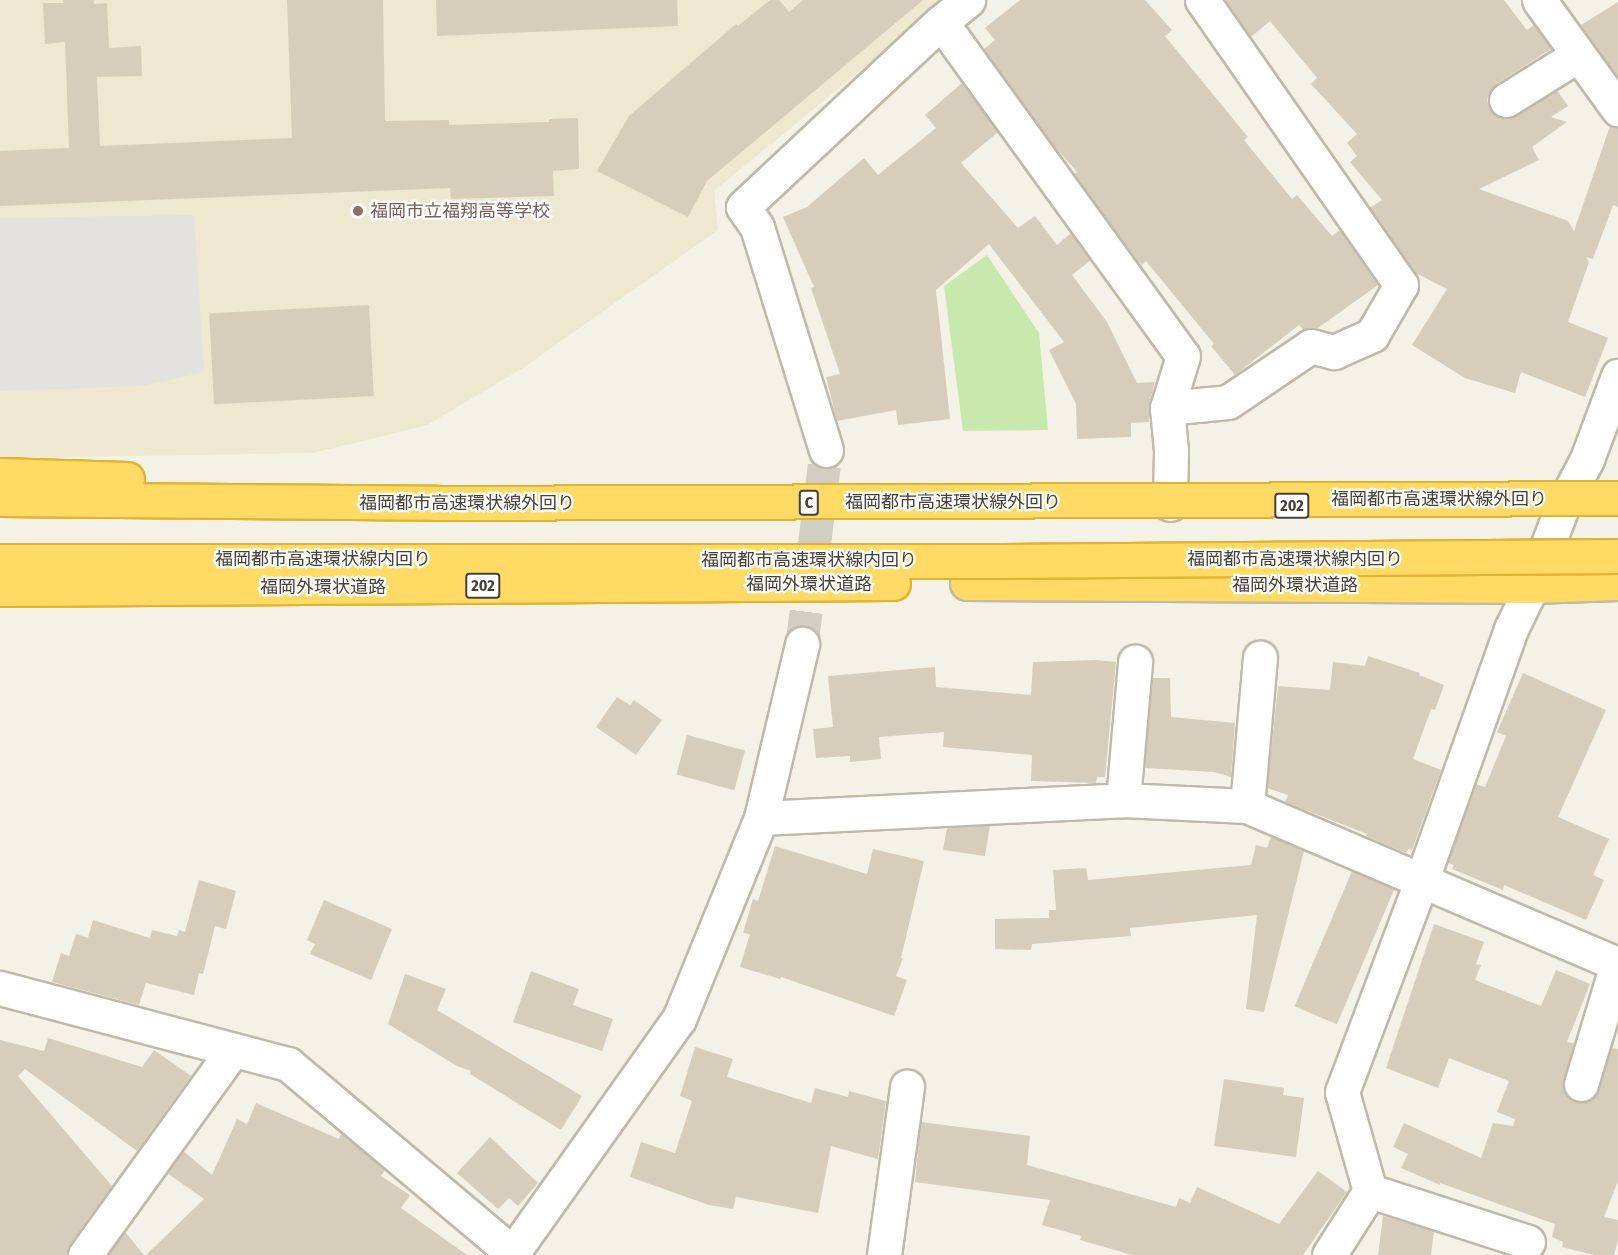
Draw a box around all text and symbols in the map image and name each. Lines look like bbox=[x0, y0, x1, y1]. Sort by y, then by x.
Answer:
place label: 福岡市立福翔高等学校 bbox=[370, 200, 550, 222]
marker: 福岡市立福翔高等学校 bbox=[351, 204, 365, 218]
street label: 福岡都市高速環状線外回り bbox=[1331, 488, 1547, 510]
road number: C bbox=[798, 490, 820, 516]
street label: 福岡都市高速環状線外回り bbox=[845, 491, 1061, 513]
street label: 福岡都市高速環状線外回り bbox=[359, 492, 575, 514]
road number: 202 bbox=[1274, 493, 1310, 519]
street label: 福岡都市高速環状線内回り bbox=[215, 548, 431, 570]
street label: 福岡都市高速環状線内回り bbox=[1187, 548, 1403, 570]
street label: 福岡都市高速環状線内回り bbox=[701, 549, 917, 571]
road number: 202 bbox=[465, 573, 501, 599]
street label: 福岡外環状道路 bbox=[746, 573, 872, 595]
street label: 福岡外環状道路 bbox=[1232, 574, 1358, 596]
street label: 福岡外環状道路 bbox=[260, 576, 386, 598]

